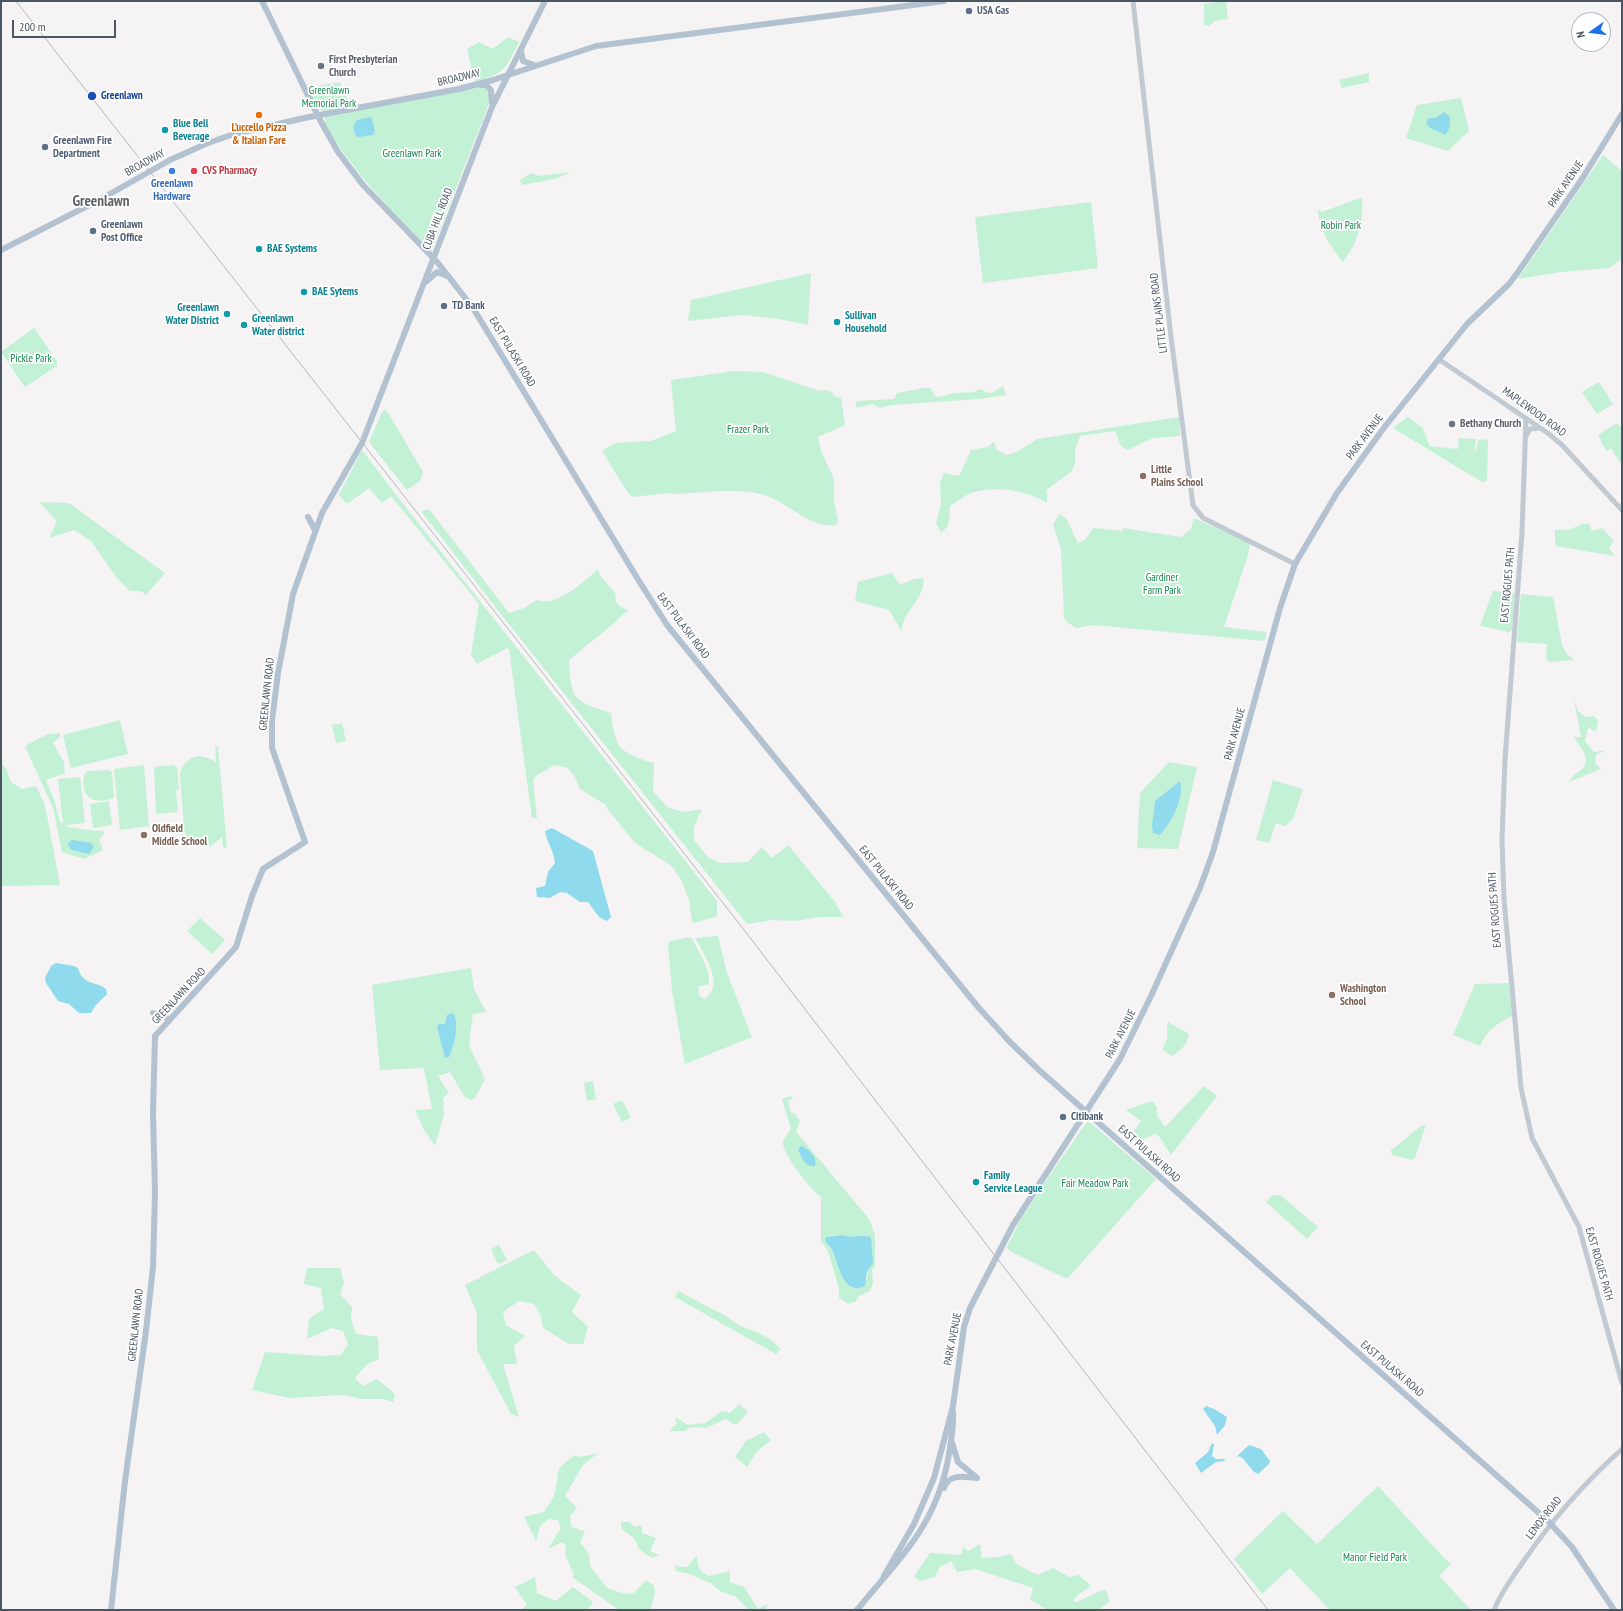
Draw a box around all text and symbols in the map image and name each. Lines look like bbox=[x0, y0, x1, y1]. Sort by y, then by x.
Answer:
place label: USA Gas bbox=[977, 4, 1009, 18]
marker: USA Gas bbox=[964, 6, 974, 16]
scale bar bbox=[14, 12, 118, 38]
north arrow bbox=[1571, 12, 1611, 52]
text: 200 m bbox=[19, 19, 46, 34]
text: N bbox=[1573, 30, 1588, 39]
place label: First Presbyterian Church bbox=[329, 53, 397, 79]
marker: First Presbyterian Church bbox=[316, 61, 326, 71]
street label: BROADWAY bbox=[436, 67, 482, 89]
park label: Greenlawn Memorial Park bbox=[302, 84, 356, 110]
place label: Greenlawn bbox=[101, 89, 143, 103]
marker: Greenlawn bbox=[86, 90, 98, 102]
marker: L’uccello Pizza & Italian Fare bbox=[254, 110, 264, 120]
place label: Blue Bell Beverage bbox=[173, 117, 209, 143]
place label: L’uccello Pizza & Italian Fare bbox=[232, 121, 286, 147]
marker: Blue Bell Beverage bbox=[160, 125, 170, 135]
place label: Greenlawn Fire Department bbox=[53, 134, 112, 160]
marker: Greenlawn Fire Department bbox=[40, 142, 50, 152]
street label: BROADWAY bbox=[123, 147, 167, 179]
park label: Greenlawn Park bbox=[382, 147, 442, 161]
street label: PARK AVENUE bbox=[1546, 158, 1586, 210]
place label: CVS Pharmacy bbox=[202, 164, 257, 178]
marker: Greenlawn Hardware bbox=[167, 166, 177, 176]
marker: CVS Pharmacy bbox=[189, 166, 199, 176]
place label: Greenlawn Hardware bbox=[151, 177, 193, 203]
street label: CUBA HILL ROAD bbox=[420, 186, 456, 252]
district label: Greenlawn bbox=[72, 193, 130, 211]
place label: Greenlawn Post Office bbox=[101, 218, 143, 244]
park label: Robin Park bbox=[1321, 219, 1361, 233]
marker: Greenlawn Post Office bbox=[88, 226, 98, 236]
place label: BAE Systems bbox=[267, 242, 317, 256]
marker: BAE Systems bbox=[254, 244, 264, 254]
street label: LITTLE PLAINS ROAD bbox=[1148, 272, 1170, 354]
place label: BAE Sytems bbox=[312, 285, 358, 299]
marker: BAE Sytems bbox=[299, 287, 309, 297]
place label: TD Bank bbox=[452, 299, 485, 313]
place label: Greenlawn Water District bbox=[165, 301, 219, 327]
marker: TD Bank bbox=[439, 301, 449, 311]
marker: Greenlawn Water District bbox=[222, 309, 232, 319]
place label: Sullivan Household bbox=[845, 309, 887, 335]
place label: Greenlawn Water district bbox=[252, 312, 305, 338]
street label: EAST PULASKI ROAD bbox=[486, 315, 538, 389]
marker: Sullivan Household bbox=[832, 317, 842, 327]
marker: Greenlawn Water district bbox=[239, 320, 249, 330]
park label: Pickle Park bbox=[10, 352, 52, 366]
street label: MAPLEWOOD ROAD bbox=[1500, 384, 1568, 440]
street label: PARK AVENUE bbox=[1344, 412, 1386, 462]
place label: Bethany Church bbox=[1460, 417, 1521, 431]
marker: Bethany Church bbox=[1447, 419, 1457, 429]
park label: Frazer Park bbox=[727, 423, 769, 437]
place label: Little Plains School bbox=[1151, 463, 1203, 489]
marker: Little Plains School bbox=[1138, 471, 1148, 481]
street label: EAST ROGUES PATH bbox=[1498, 547, 1518, 623]
park label: Gardiner Farm Park bbox=[1143, 571, 1181, 597]
street label: EAST PULASKI ROAD bbox=[654, 590, 712, 662]
street label: GREENLAWN ROAD bbox=[257, 657, 277, 731]
street label: PARK AVENUE bbox=[1222, 706, 1248, 762]
place label: Oldfield Middle School bbox=[152, 822, 207, 848]
marker: Oldfield Middle School bbox=[139, 830, 149, 840]
street label: EAST PULASKI ROAD bbox=[856, 843, 916, 913]
street label: EAST ROGUES PATH bbox=[1486, 872, 1504, 948]
street label: GREENLAWN ROAD bbox=[149, 965, 209, 1027]
place label: Washington School bbox=[1340, 982, 1386, 1008]
marker: Washington School bbox=[1327, 990, 1337, 1000]
street label: PARK AVENUE bbox=[1103, 1007, 1139, 1061]
place label: Citibank bbox=[1071, 1110, 1103, 1124]
marker: Citibank bbox=[1058, 1112, 1068, 1122]
street label: EAST PULASKI ROAD bbox=[1115, 1123, 1183, 1185]
place label: Family Service League bbox=[984, 1169, 1042, 1195]
marker: Family Service League bbox=[971, 1177, 981, 1187]
park label: Fair Meadow Park bbox=[1061, 1177, 1129, 1191]
street label: EAST ROGUES PATH bbox=[1582, 1226, 1616, 1302]
street label: GREENLAWN ROAD bbox=[126, 1288, 146, 1362]
street label: PARK AVENUE bbox=[941, 1311, 965, 1367]
street label: EAST PULASKI ROAD bbox=[1358, 1338, 1426, 1400]
street label: LENOX ROAD bbox=[1523, 1494, 1565, 1542]
park label: Manor Field Park bbox=[1343, 1551, 1407, 1565]

